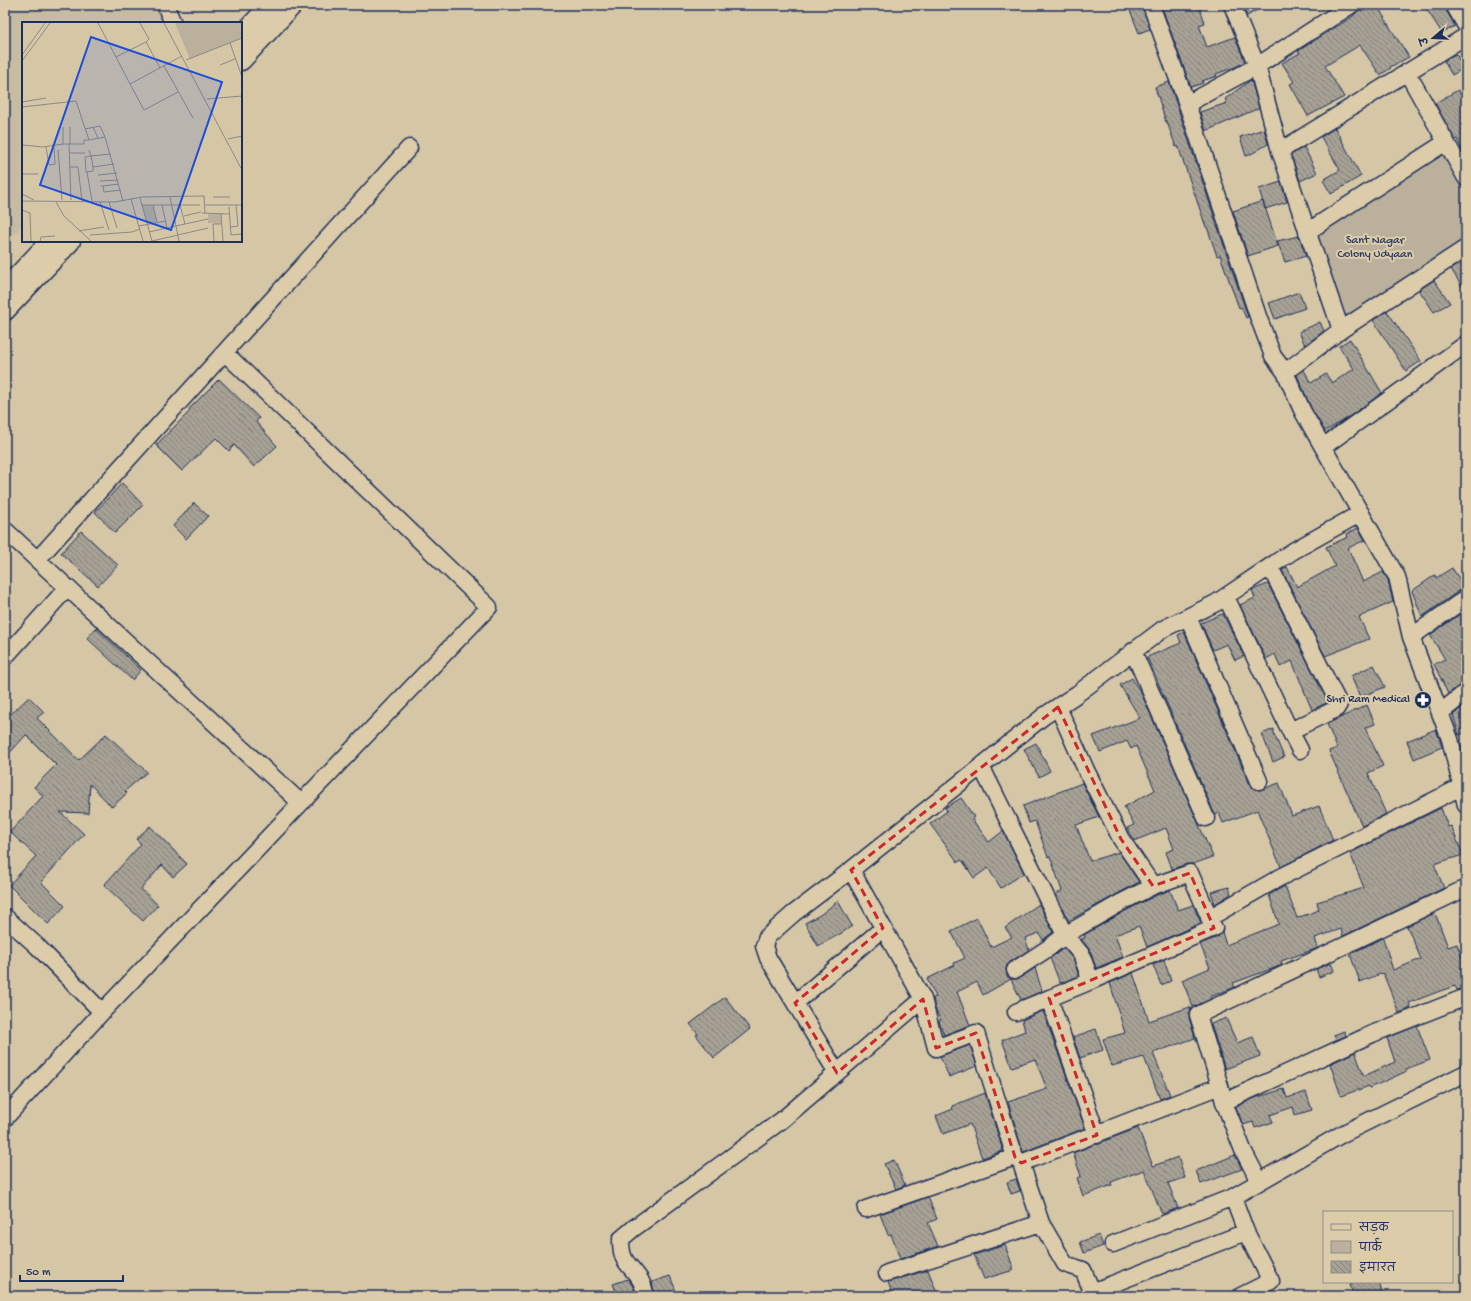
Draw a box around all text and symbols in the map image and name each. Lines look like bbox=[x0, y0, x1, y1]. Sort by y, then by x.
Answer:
north arrow bbox=[1413, 18, 1453, 58]
inset map bbox=[22, 22, 242, 242]
text: उ bbox=[1417, 34, 1433, 47]
park label: Sant Nagar Colony Udyaan bbox=[1338, 234, 1413, 262]
pharmacy icon: Shri Ram Medical bbox=[1413, 690, 1433, 710]
place label: Shri Ram Medical bbox=[1326, 693, 1410, 707]
legend bbox=[1323, 1211, 1453, 1283]
text: सड़क bbox=[1358, 1222, 1390, 1236]
text: पार्क bbox=[1358, 1237, 1383, 1256]
scale bar bbox=[20, 1257, 123, 1283]
text: इमारत bbox=[1359, 1261, 1397, 1276]
text: 50 m bbox=[26, 1266, 51, 1280]

